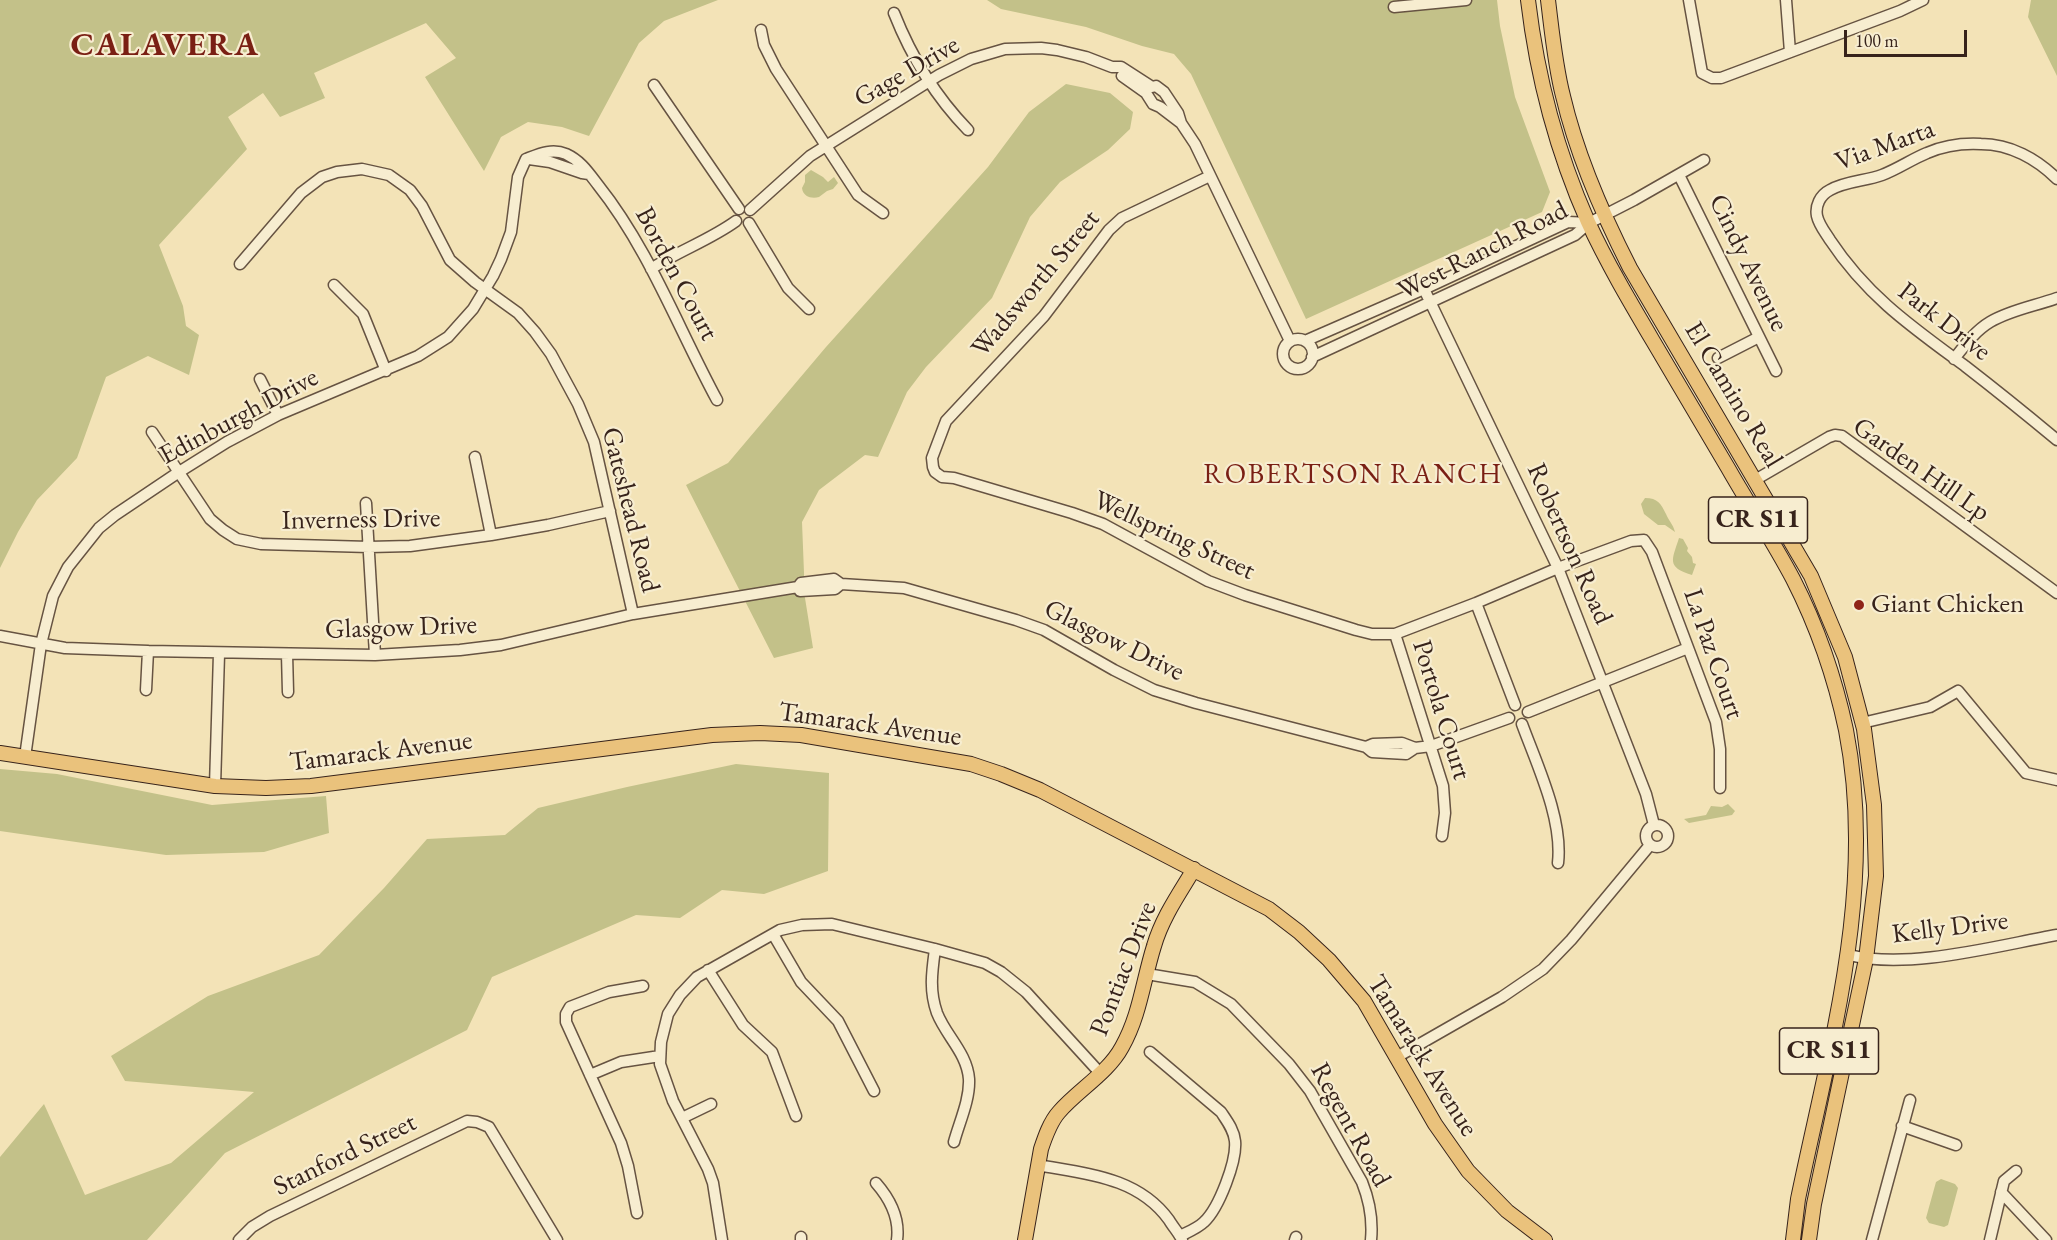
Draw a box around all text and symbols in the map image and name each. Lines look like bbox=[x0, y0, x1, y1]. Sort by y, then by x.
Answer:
scale bar bbox=[1847, 18, 1970, 56]
district label: CALAVERA bbox=[71, 26, 259, 66]
street label: Gage Drive bbox=[849, 29, 965, 115]
text: 100 m bbox=[1855, 29, 1899, 52]
street label: Via Marta bbox=[1831, 113, 1939, 179]
street label: Cindy Avenue bbox=[1701, 189, 1795, 337]
street label: West Ranch Road bbox=[1393, 194, 1573, 308]
street label: Borden Court bbox=[627, 202, 725, 346]
street label: Wadsworth Street bbox=[965, 204, 1107, 364]
street label: Park Drive bbox=[1891, 276, 1997, 368]
street label: El Camino Real bbox=[1677, 316, 1789, 474]
street label: Edinburgh Drive bbox=[154, 362, 324, 472]
street label: Garden Hill Lp bbox=[1846, 411, 1996, 529]
street label: Gateshead Road bbox=[594, 424, 666, 596]
district label: ROBERTSON RANCH bbox=[1203, 458, 1503, 492]
street label: Robertson Road bbox=[1519, 458, 1619, 630]
street label: Wellspring Street bbox=[1088, 484, 1260, 588]
road number: CR S11 bbox=[1708, 497, 1808, 543]
street label: Inverness Drive bbox=[281, 502, 441, 538]
street label: La Paz Court bbox=[1676, 585, 1750, 723]
place label: Giant Chicken bbox=[1871, 589, 2024, 621]
street label: Glasgow Drive bbox=[1039, 593, 1189, 689]
marker: Giant Chicken bbox=[1852, 598, 1866, 612]
street label: Glasgow Drive bbox=[325, 609, 477, 647]
street label: Portola Court bbox=[1404, 636, 1478, 784]
street label: Tamarack Avenue bbox=[777, 696, 963, 754]
street label: Tamarack Avenue bbox=[288, 725, 474, 779]
street label: Pontiac Drive bbox=[1084, 897, 1164, 1041]
street label: Kelly Drive bbox=[1890, 905, 2010, 951]
street label: Tamarack Avenue bbox=[1359, 969, 1485, 1143]
road number: CR S11 bbox=[1780, 1028, 1878, 1074]
street label: Regent Road bbox=[1303, 1057, 1397, 1193]
street label: Stanford Street bbox=[268, 1107, 422, 1203]

